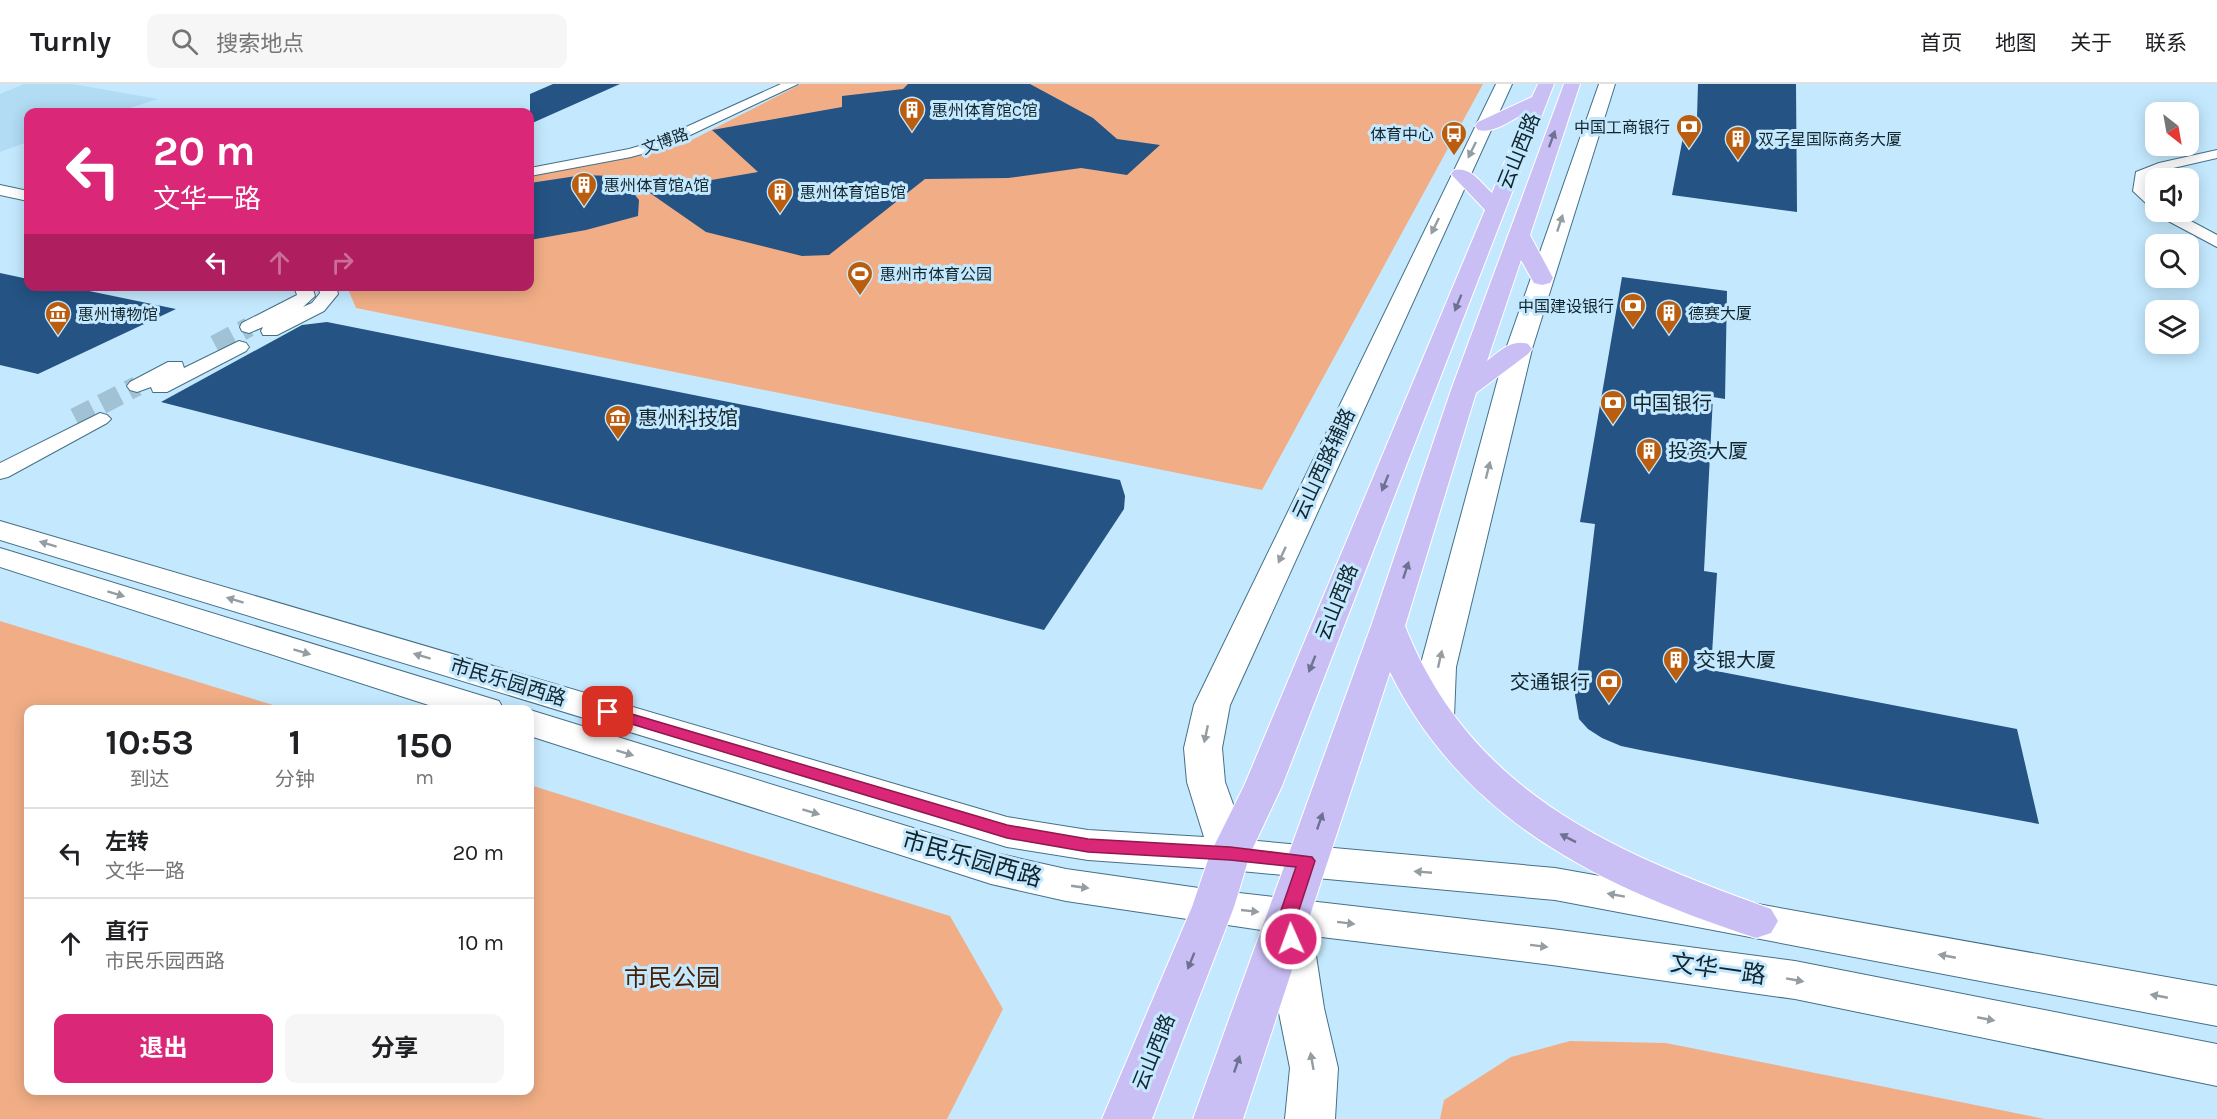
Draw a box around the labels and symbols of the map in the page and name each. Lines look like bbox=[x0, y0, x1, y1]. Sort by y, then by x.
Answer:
building icon: 惠州体育馆C馆 bbox=[897, 95, 927, 133]
place label: 惠州体育馆C馆 bbox=[932, 101, 1038, 120]
north arrow bbox=[2145, 102, 2199, 156]
street label: 云山西路 bbox=[1493, 110, 1545, 192]
bank icon: 中国工商银行 bbox=[1674, 112, 1704, 150]
place label: 中国工商银行 bbox=[1574, 118, 1670, 137]
bus stop icon: 体育中心 bbox=[1439, 119, 1469, 157]
street label: 文博路 bbox=[639, 124, 691, 158]
building icon: 双子星国际商务大厦 bbox=[1723, 124, 1753, 162]
place label: 体育中心 bbox=[1370, 125, 1434, 144]
one-way arrow bbox=[1547, 130, 1557, 148]
place label: 双子星国际商务大厦 bbox=[1758, 130, 1902, 149]
one-way arrow bbox=[1468, 141, 1478, 159]
building icon: 惠州体育馆A馆 bbox=[569, 170, 599, 208]
place label: 惠州体育馆A馆 bbox=[604, 176, 709, 195]
building icon: 惠州体育馆B馆 bbox=[765, 177, 795, 215]
place label: 惠州体育馆B馆 bbox=[800, 183, 906, 202]
one-way arrow bbox=[1556, 214, 1566, 232]
one-way arrow bbox=[1430, 218, 1440, 235]
sports icon: 惠州市体育公园 bbox=[845, 259, 875, 297]
place label: 惠州市体育公园 bbox=[880, 265, 992, 284]
bank icon: 中国建设银行 bbox=[1618, 291, 1648, 329]
one-way arrow bbox=[1453, 294, 1463, 312]
place label: 中国建设银行 bbox=[1518, 297, 1614, 316]
building icon: 德赛大厦 bbox=[1654, 298, 1684, 336]
museum icon: 惠州博物馆 bbox=[43, 299, 73, 337]
place label: 德赛大厦 bbox=[1688, 304, 1752, 323]
place label: 惠州博物馆 bbox=[78, 305, 158, 324]
bank icon: 中国银行 bbox=[1598, 388, 1628, 426]
place label: 中国银行 bbox=[1632, 392, 1712, 415]
museum icon: 惠州科技馆 bbox=[603, 403, 633, 441]
street label: 云山西路辅路 bbox=[1288, 405, 1360, 523]
place label: 惠州科技馆 bbox=[638, 407, 738, 430]
building icon: 投资大厦 bbox=[1634, 436, 1664, 474]
place label: 投资大厦 bbox=[1668, 440, 1748, 463]
one-way arrow bbox=[1483, 461, 1493, 479]
one-way arrow bbox=[1380, 475, 1390, 493]
one-way arrow bbox=[39, 539, 57, 548]
one-way arrow bbox=[1277, 547, 1286, 564]
street label: 云山西路 bbox=[1311, 561, 1363, 643]
one-way arrow bbox=[1401, 561, 1411, 579]
one-way arrow bbox=[107, 589, 125, 599]
one-way arrow bbox=[226, 595, 244, 604]
building icon: 交银大厦 bbox=[1661, 645, 1691, 683]
one-way arrow bbox=[293, 648, 311, 657]
one-way arrow bbox=[1436, 649, 1445, 668]
place label: 交银大厦 bbox=[1696, 649, 1776, 672]
one-way arrow bbox=[413, 651, 431, 660]
street label: 市民乐园西路 bbox=[447, 653, 569, 711]
one-way arrow bbox=[1307, 656, 1317, 674]
bank icon: 交通银行 bbox=[1594, 667, 1624, 705]
place label: 交通银行 bbox=[1510, 671, 1590, 694]
pin bbox=[582, 686, 633, 737]
one-way arrow bbox=[1201, 725, 1210, 744]
one-way arrow bbox=[616, 749, 634, 758]
one-way arrow bbox=[803, 807, 821, 817]
one-way arrow bbox=[1316, 812, 1326, 830]
street label: 市民乐园西路 bbox=[899, 826, 1045, 892]
one-way arrow bbox=[1560, 834, 1577, 843]
one-way arrow bbox=[1413, 867, 1432, 877]
one-way arrow bbox=[1070, 883, 1089, 892]
one-way arrow bbox=[1606, 890, 1625, 899]
one-way arrow bbox=[1241, 907, 1260, 916]
position arrow bbox=[1259, 907, 1323, 971]
one-way arrow bbox=[1336, 918, 1355, 927]
one-way arrow bbox=[1530, 941, 1549, 950]
street label: 文华一路 bbox=[1669, 948, 1767, 990]
one-way arrow bbox=[1937, 951, 1956, 960]
one-way arrow bbox=[1186, 953, 1196, 971]
park label: 市民公园 bbox=[624, 964, 720, 992]
one-way arrow bbox=[1786, 976, 1805, 985]
one-way arrow bbox=[2150, 991, 2169, 1000]
street label: 云山西路 bbox=[1128, 1011, 1180, 1093]
one-way arrow bbox=[1977, 1015, 1996, 1024]
one-way arrow bbox=[1308, 1051, 1317, 1070]
one-way arrow bbox=[1232, 1055, 1242, 1073]

